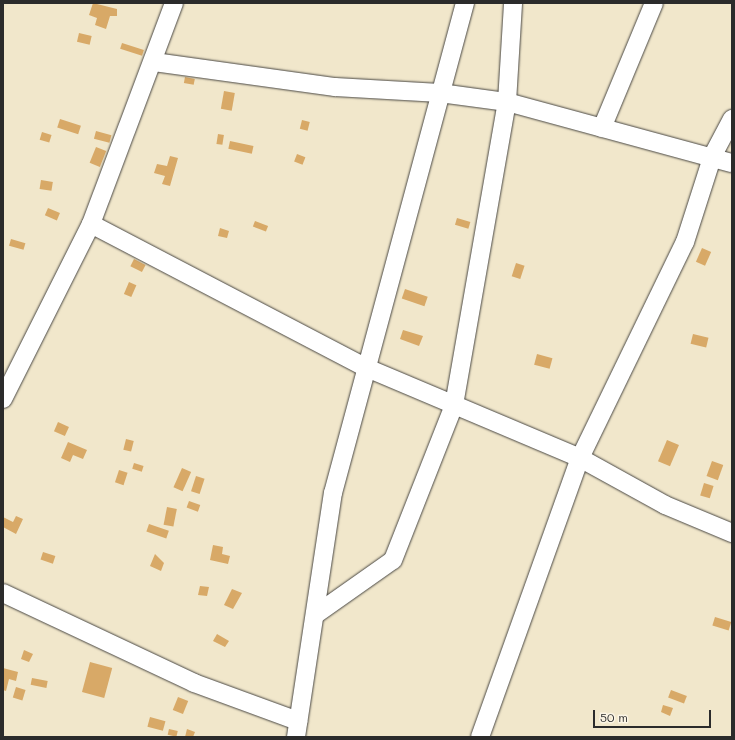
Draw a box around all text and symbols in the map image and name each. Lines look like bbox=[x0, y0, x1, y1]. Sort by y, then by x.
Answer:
scale bar bbox=[595, 702, 713, 728]
text: 50 m bbox=[600, 709, 628, 725]

